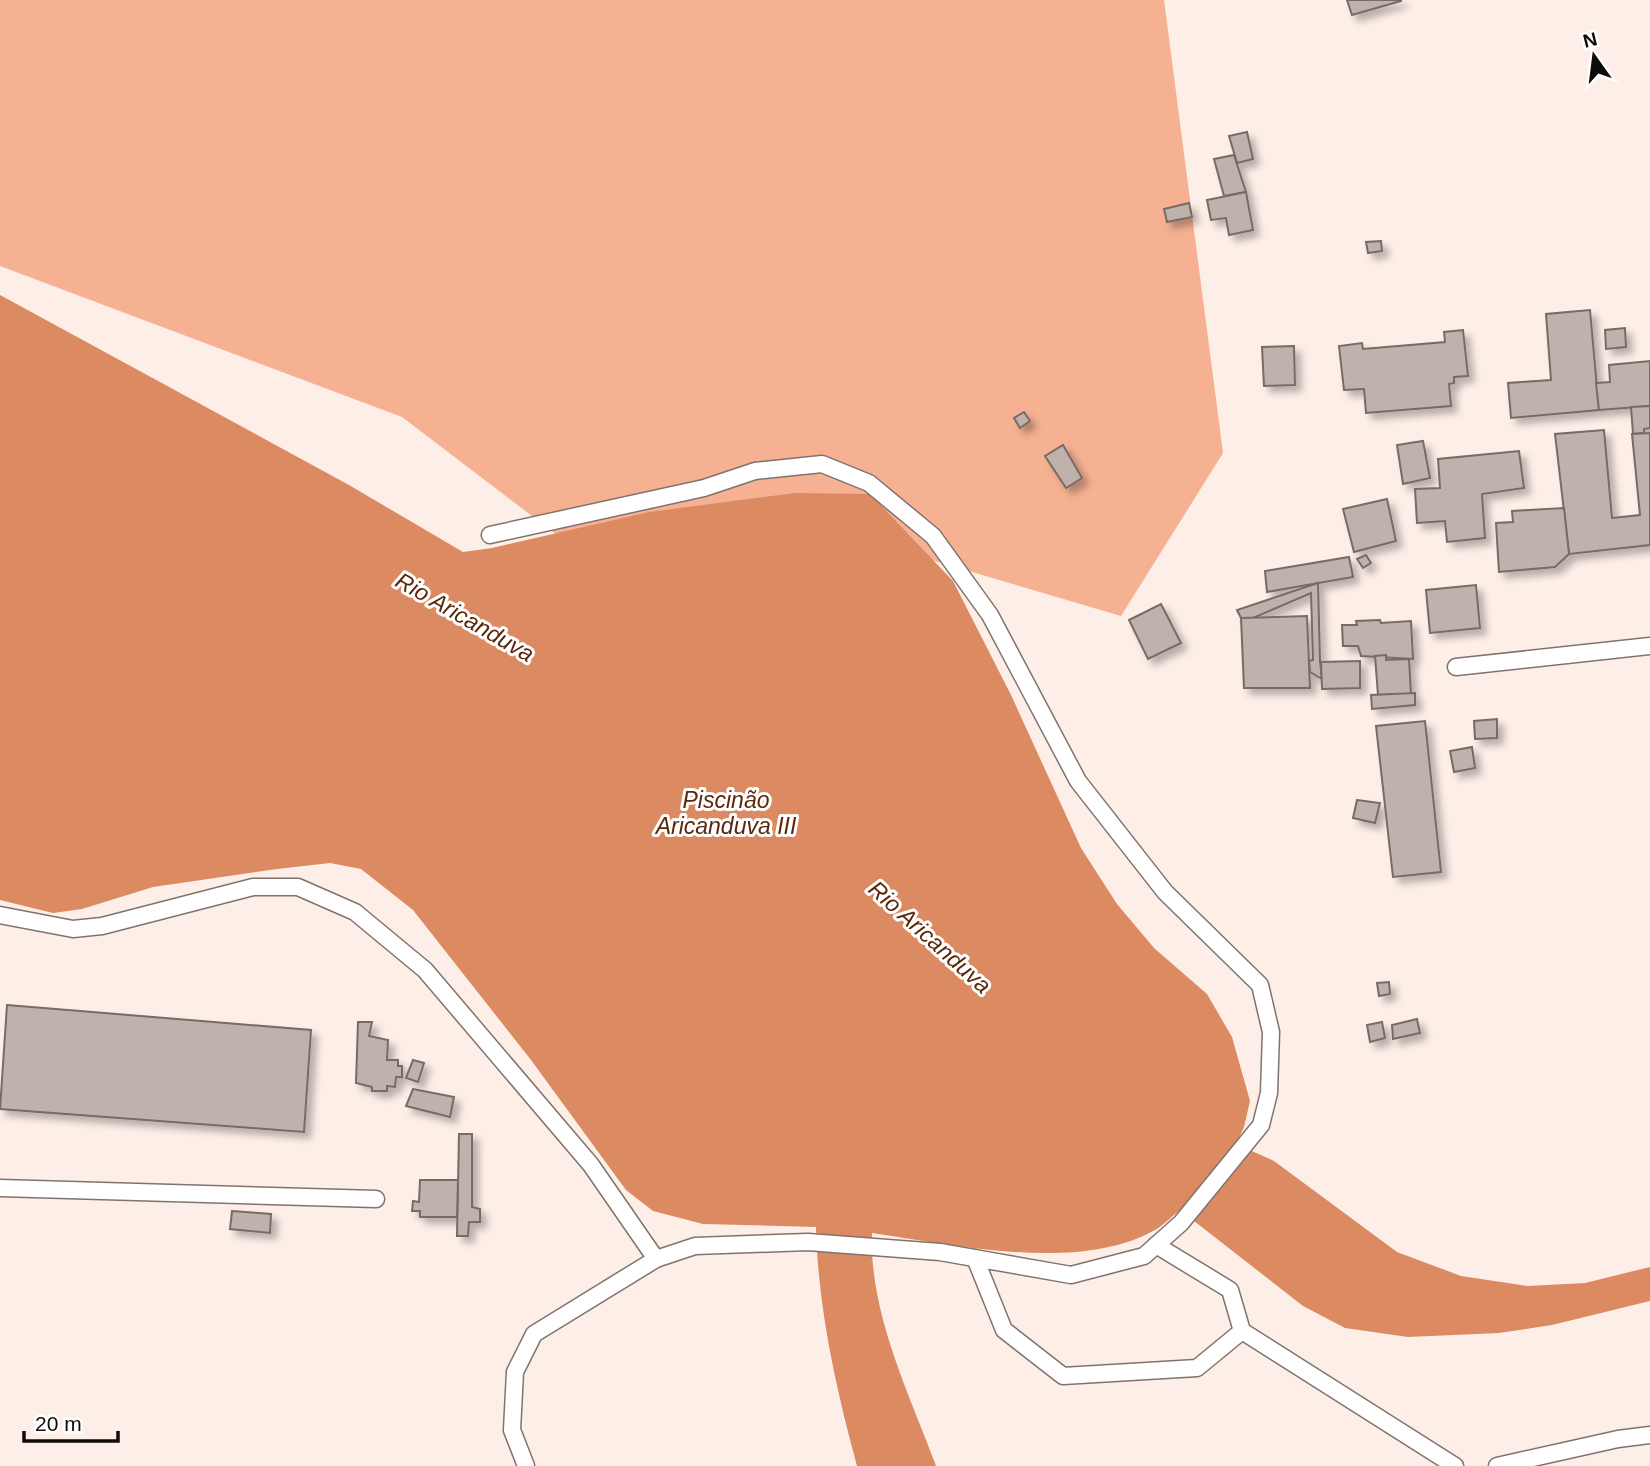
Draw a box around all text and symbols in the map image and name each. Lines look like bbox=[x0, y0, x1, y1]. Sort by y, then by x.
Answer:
north arrow bbox=[1559, 21, 1629, 91]
text: N bbox=[1581, 28, 1599, 52]
water label: Rio Aricanduva bbox=[391, 567, 539, 667]
water label: Piscinão Aricanduva III bbox=[654, 787, 797, 839]
water label: Rio Aricanduva bbox=[864, 875, 996, 999]
scale bar bbox=[24, 1400, 119, 1444]
text: 20 m bbox=[35, 1412, 82, 1435]

